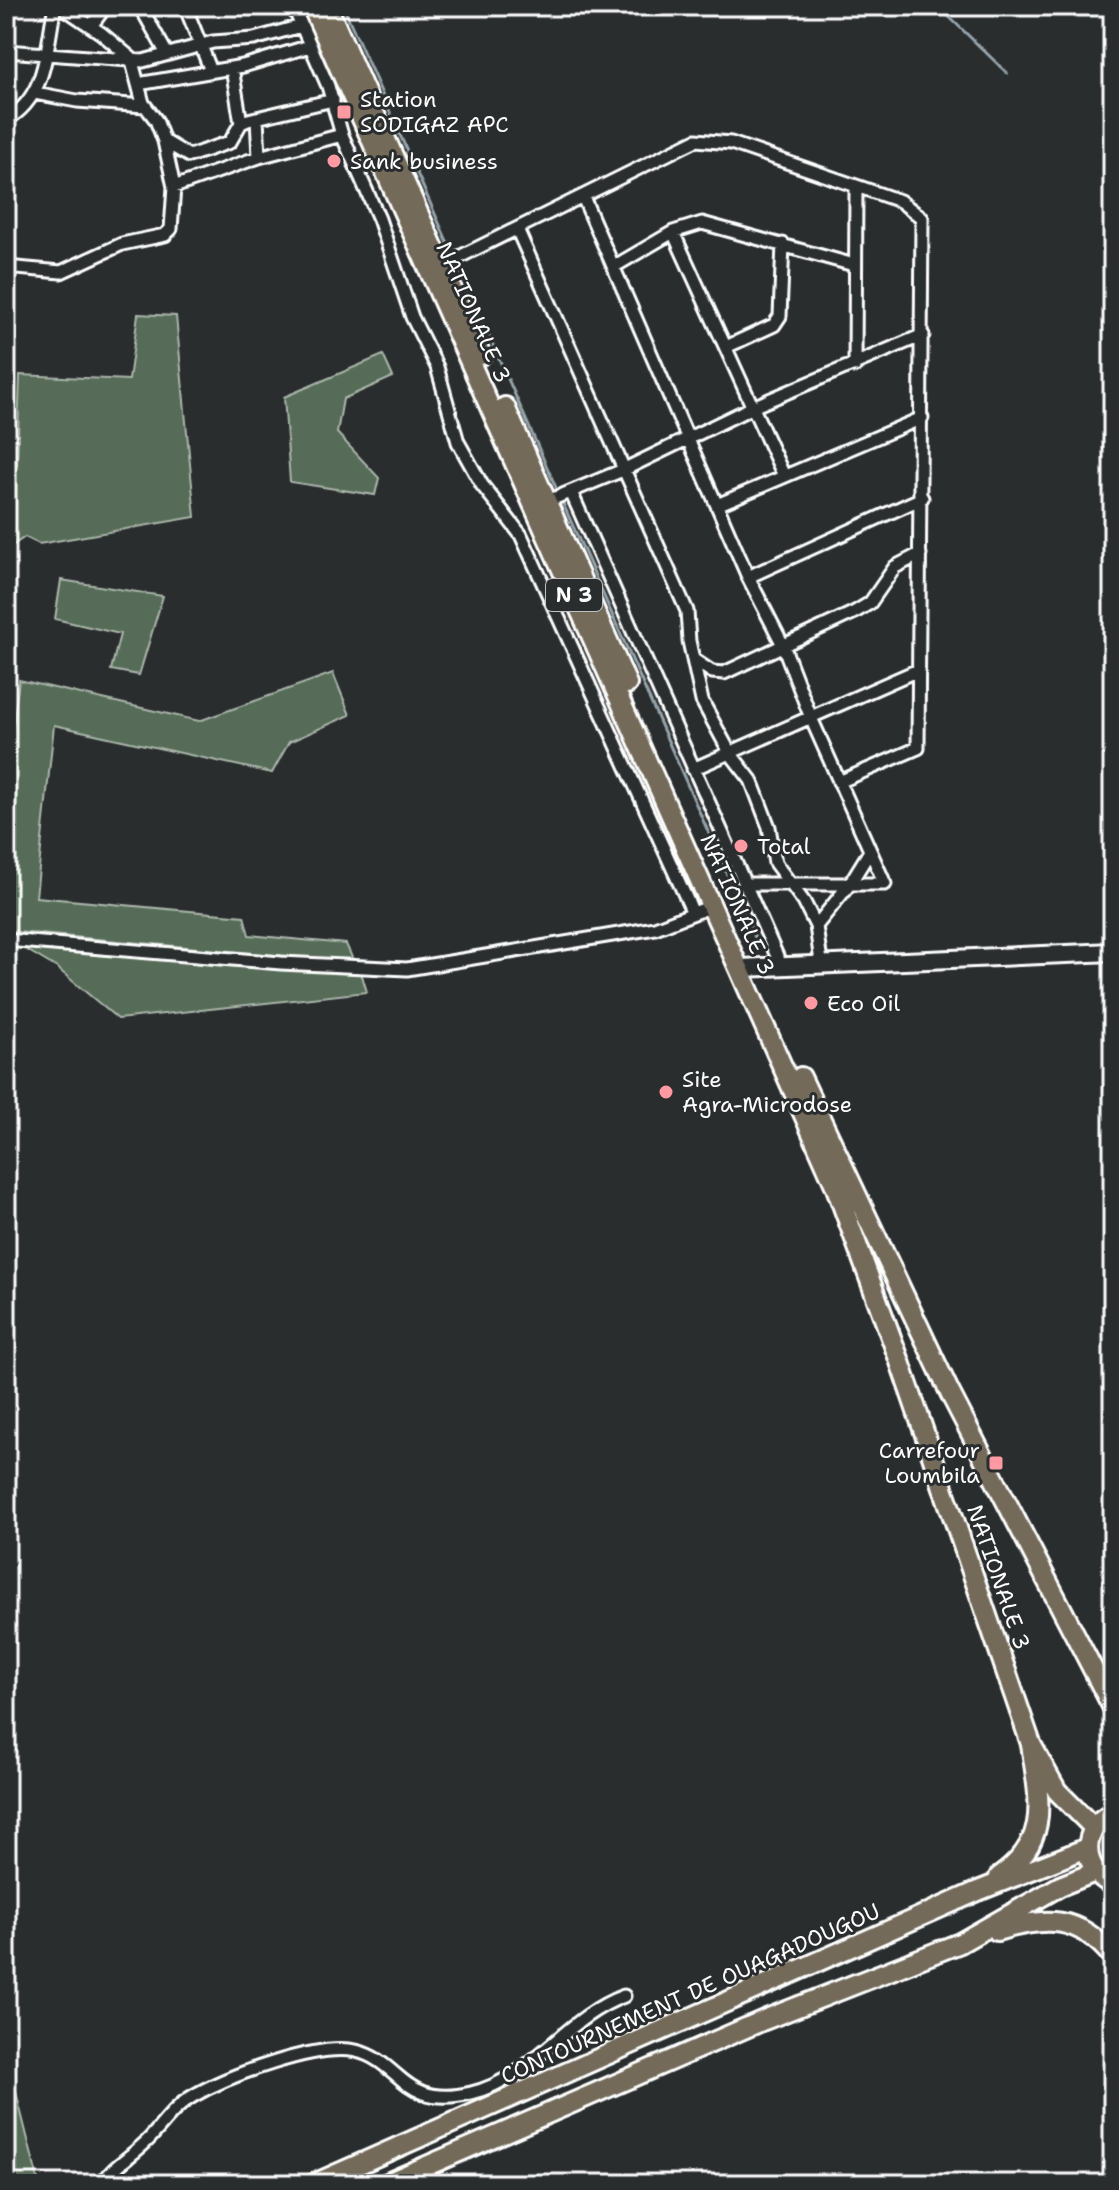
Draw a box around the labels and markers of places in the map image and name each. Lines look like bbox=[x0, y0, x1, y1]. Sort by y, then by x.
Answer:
place label: Station SODIGAZ APC bbox=[360, 85, 509, 139]
marker: Station SODIGAZ APC bbox=[335, 103, 353, 121]
place label: Sank business bbox=[350, 147, 498, 176]
marker: Sank business bbox=[325, 152, 343, 170]
place label: Total bbox=[757, 832, 811, 861]
marker: Total bbox=[732, 837, 750, 855]
place label: Eco Oil bbox=[827, 989, 901, 1018]
marker: Eco Oil bbox=[802, 994, 820, 1012]
place label: Site Agra-Microdose bbox=[682, 1065, 852, 1119]
marker: Site Agra-Microdose bbox=[657, 1083, 675, 1101]
place label: Carrefour Loumbila bbox=[879, 1436, 980, 1490]
marker: Carrefour Loumbila bbox=[987, 1454, 1005, 1472]

